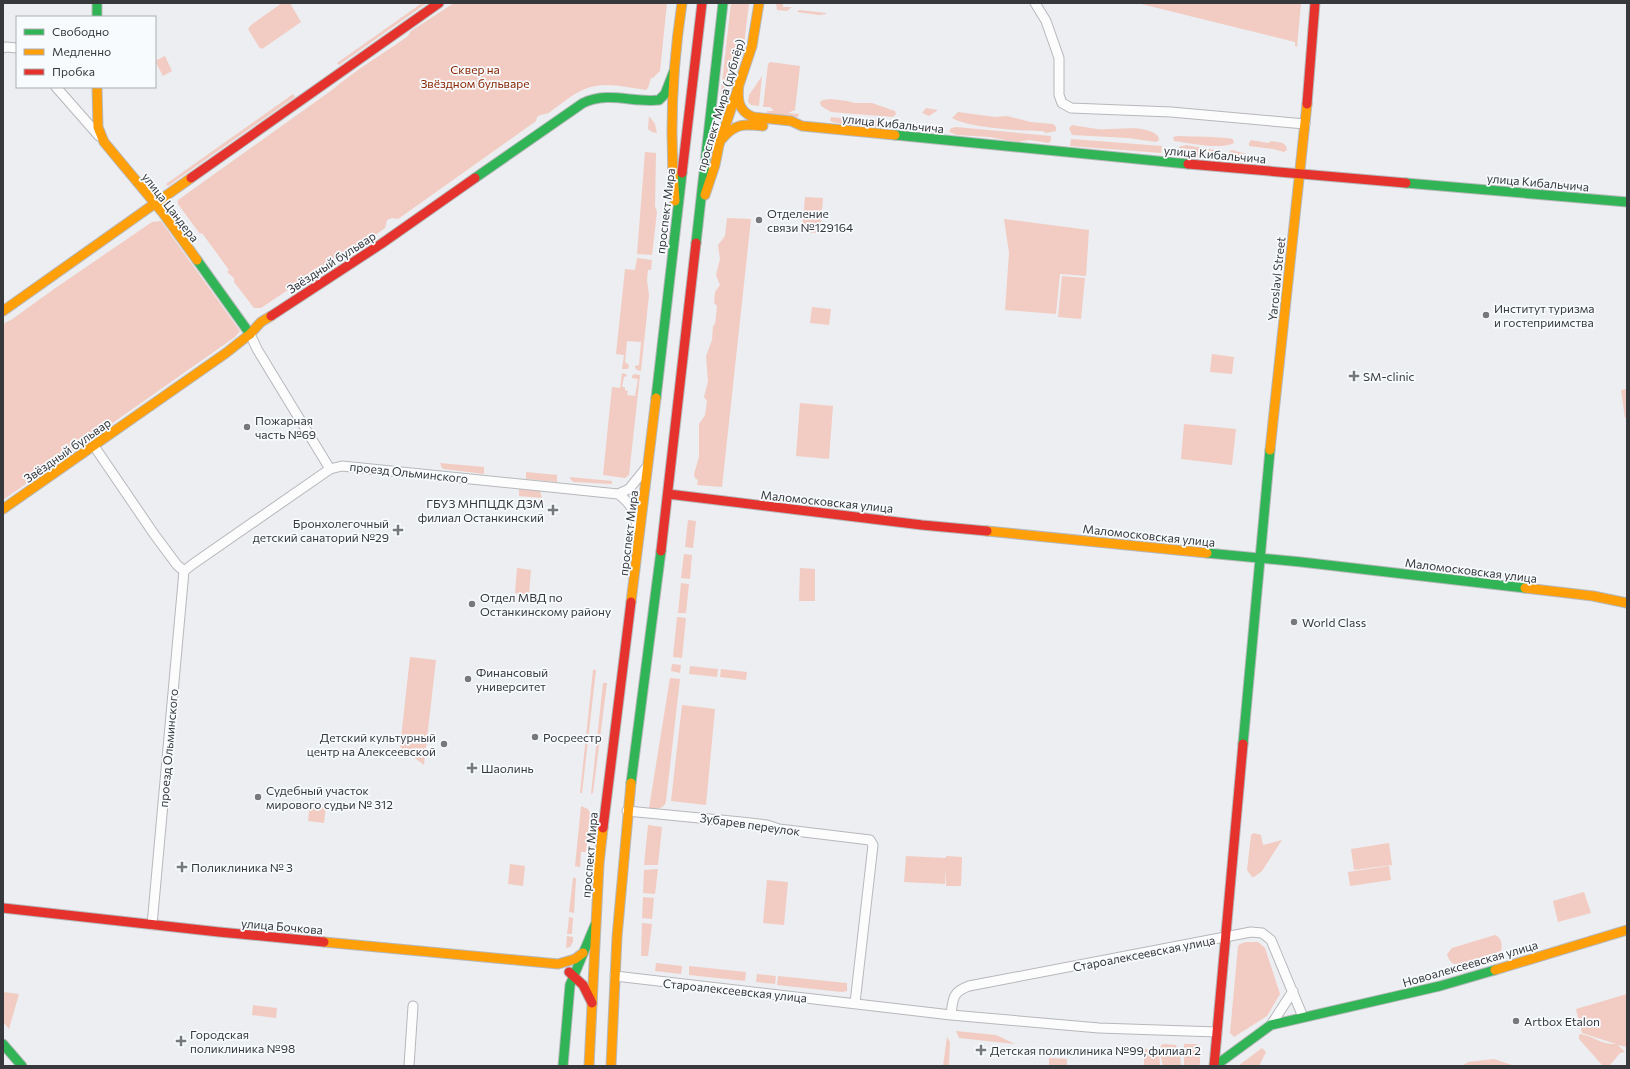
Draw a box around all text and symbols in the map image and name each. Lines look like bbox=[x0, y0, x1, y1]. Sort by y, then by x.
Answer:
legend bbox=[16, 16, 156, 88]
text: Свободно bbox=[52, 24, 109, 38]
street label: проспект Мира (дублёр) bbox=[693, 37, 747, 173]
text: Медленно bbox=[52, 44, 111, 58]
park label: Сквер на Звёздном бульваре bbox=[420, 62, 530, 90]
text: Пробка bbox=[52, 64, 95, 78]
street label: улица Кибальчича bbox=[841, 111, 945, 135]
street label: улица Кибальчича bbox=[1163, 143, 1267, 165]
street label: проспект Мира bbox=[653, 167, 677, 255]
street label: улица Цандера bbox=[140, 170, 202, 244]
street label: улица Кибальчича bbox=[1486, 171, 1590, 193]
place label: Отделение связи №129164 bbox=[767, 206, 853, 234]
marker: Отделение связи №129164 bbox=[754, 215, 764, 225]
street label: Звёздный бульвар bbox=[284, 228, 378, 296]
street label: Yaroslavl Street bbox=[1265, 236, 1287, 322]
place label: Институт туризма и гостеприимства bbox=[1494, 301, 1594, 329]
marker: Институт туризма и гостеприимства bbox=[1481, 310, 1491, 320]
place label: SM-clinic bbox=[1363, 369, 1415, 383]
marker: SM-clinic bbox=[1348, 370, 1360, 382]
place label: Пожарная часть №69 bbox=[255, 413, 316, 441]
street label: Звёздный бульвар bbox=[21, 415, 113, 485]
marker: Пожарная часть №69 bbox=[242, 422, 252, 432]
street label: проезд Ольминского bbox=[349, 459, 469, 485]
street label: Маломосковская улица bbox=[760, 487, 894, 515]
street label: проспект Мира bbox=[616, 489, 640, 577]
place label: ГБУЗ МНПЦДК ДЗМ филиал Останкинский bbox=[418, 496, 544, 524]
marker: ГБУЗ МНПЦДК ДЗМ филиал Останкинский bbox=[547, 504, 559, 516]
place label: Бронхолегочный детский санаторий №29 bbox=[253, 516, 389, 544]
street label: Маломосковская улица bbox=[1082, 521, 1216, 549]
marker: Бронхолегочный детский санаторий №29 bbox=[392, 524, 404, 536]
street label: Маломосковская улица bbox=[1404, 555, 1538, 585]
place label: Отдел МВД по Останкинскому району bbox=[480, 590, 611, 618]
marker: Отдел МВД по Останкинскому району bbox=[467, 599, 477, 609]
place label: World Class bbox=[1302, 615, 1366, 629]
marker: World Class bbox=[1289, 617, 1299, 627]
place label: Финансовый университет bbox=[476, 665, 548, 693]
marker: Финансовый университет bbox=[463, 674, 473, 684]
street label: проезд Ольминского bbox=[156, 688, 180, 808]
place label: Детский культурный центр на Алексеевской bbox=[307, 730, 436, 758]
place label: Росреестр bbox=[543, 730, 602, 744]
marker: Росреестр bbox=[530, 732, 540, 742]
marker: Детский культурный центр на Алексеевской bbox=[439, 739, 449, 749]
place label: Шаолинь bbox=[481, 761, 534, 775]
marker: Шаолинь bbox=[466, 762, 478, 774]
place label: Судебный участок мирового судьи № 312 bbox=[266, 783, 393, 811]
marker: Судебный участок мирового судьи № 312 bbox=[253, 792, 263, 802]
street label: Зубарев переулок bbox=[699, 810, 802, 838]
street label: проспект Мира bbox=[578, 812, 600, 898]
place label: Поликлиника № 3 bbox=[191, 860, 293, 874]
marker: Поликлиника № 3 bbox=[176, 861, 188, 873]
street label: улица Бочкова bbox=[240, 915, 324, 937]
street label: Староалексеевская улица bbox=[1072, 932, 1216, 974]
street label: Новоалексеевская улица bbox=[1401, 937, 1539, 989]
street label: Староалексеевская улица bbox=[662, 975, 808, 1005]
place label: Artbox Etalon bbox=[1524, 1014, 1600, 1028]
marker: Artbox Etalon bbox=[1511, 1016, 1521, 1026]
place label: Городская поликлиника №98 bbox=[190, 1027, 295, 1055]
marker: Городская поликлиника №98 bbox=[175, 1035, 187, 1047]
place label: Детская поликлиника №99, филиал 2 bbox=[990, 1043, 1201, 1057]
marker: Детская поликлиника №99, филиал 2 bbox=[975, 1044, 987, 1056]

